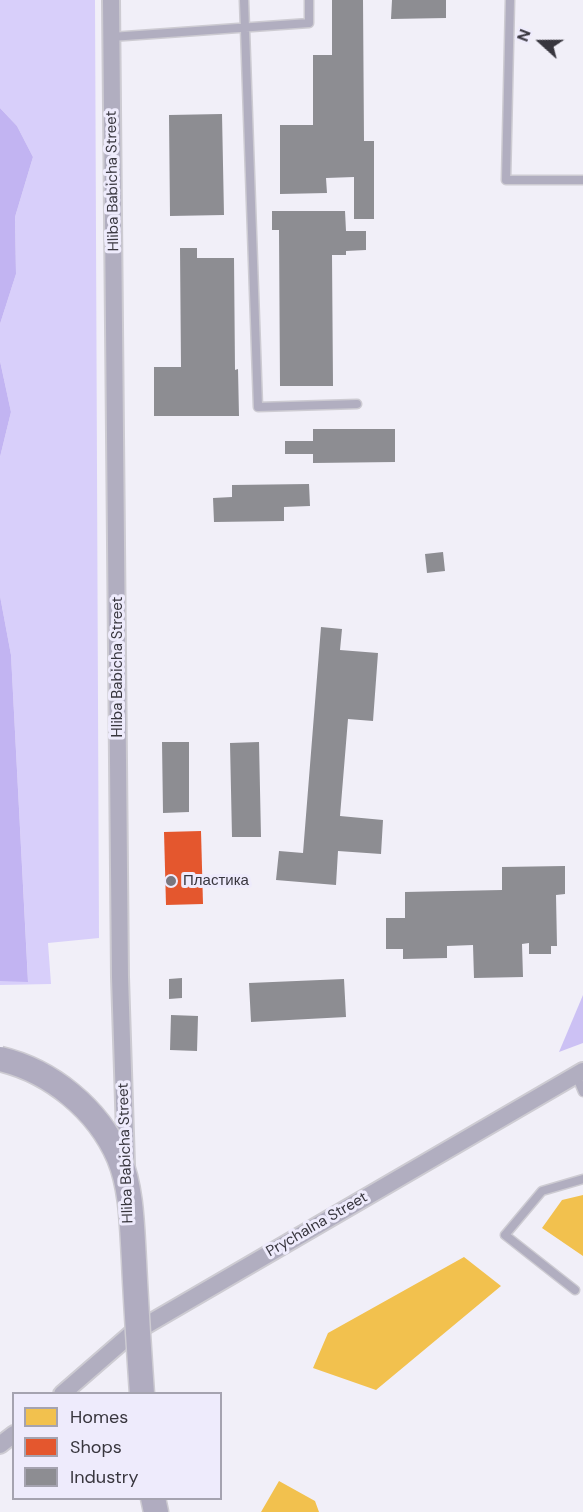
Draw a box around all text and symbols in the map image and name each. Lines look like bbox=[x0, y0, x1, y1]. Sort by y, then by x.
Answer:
north arrow bbox=[511, 12, 571, 72]
text: N bbox=[512, 26, 536, 45]
street label: Hliba Babicha Street bbox=[103, 110, 123, 252]
street label: Hliba Babicha Street bbox=[109, 597, 127, 737]
place label: Пластика bbox=[183, 872, 249, 890]
marker: Пластика bbox=[164, 874, 178, 888]
street label: Hliba Babicha Street bbox=[115, 1082, 137, 1224]
street label: Prychalna Street bbox=[263, 1189, 371, 1261]
legend bbox=[12, 1392, 222, 1500]
text: Homes bbox=[70, 1405, 128, 1429]
text: Shops bbox=[70, 1435, 122, 1459]
text: Industry bbox=[70, 1465, 139, 1489]

